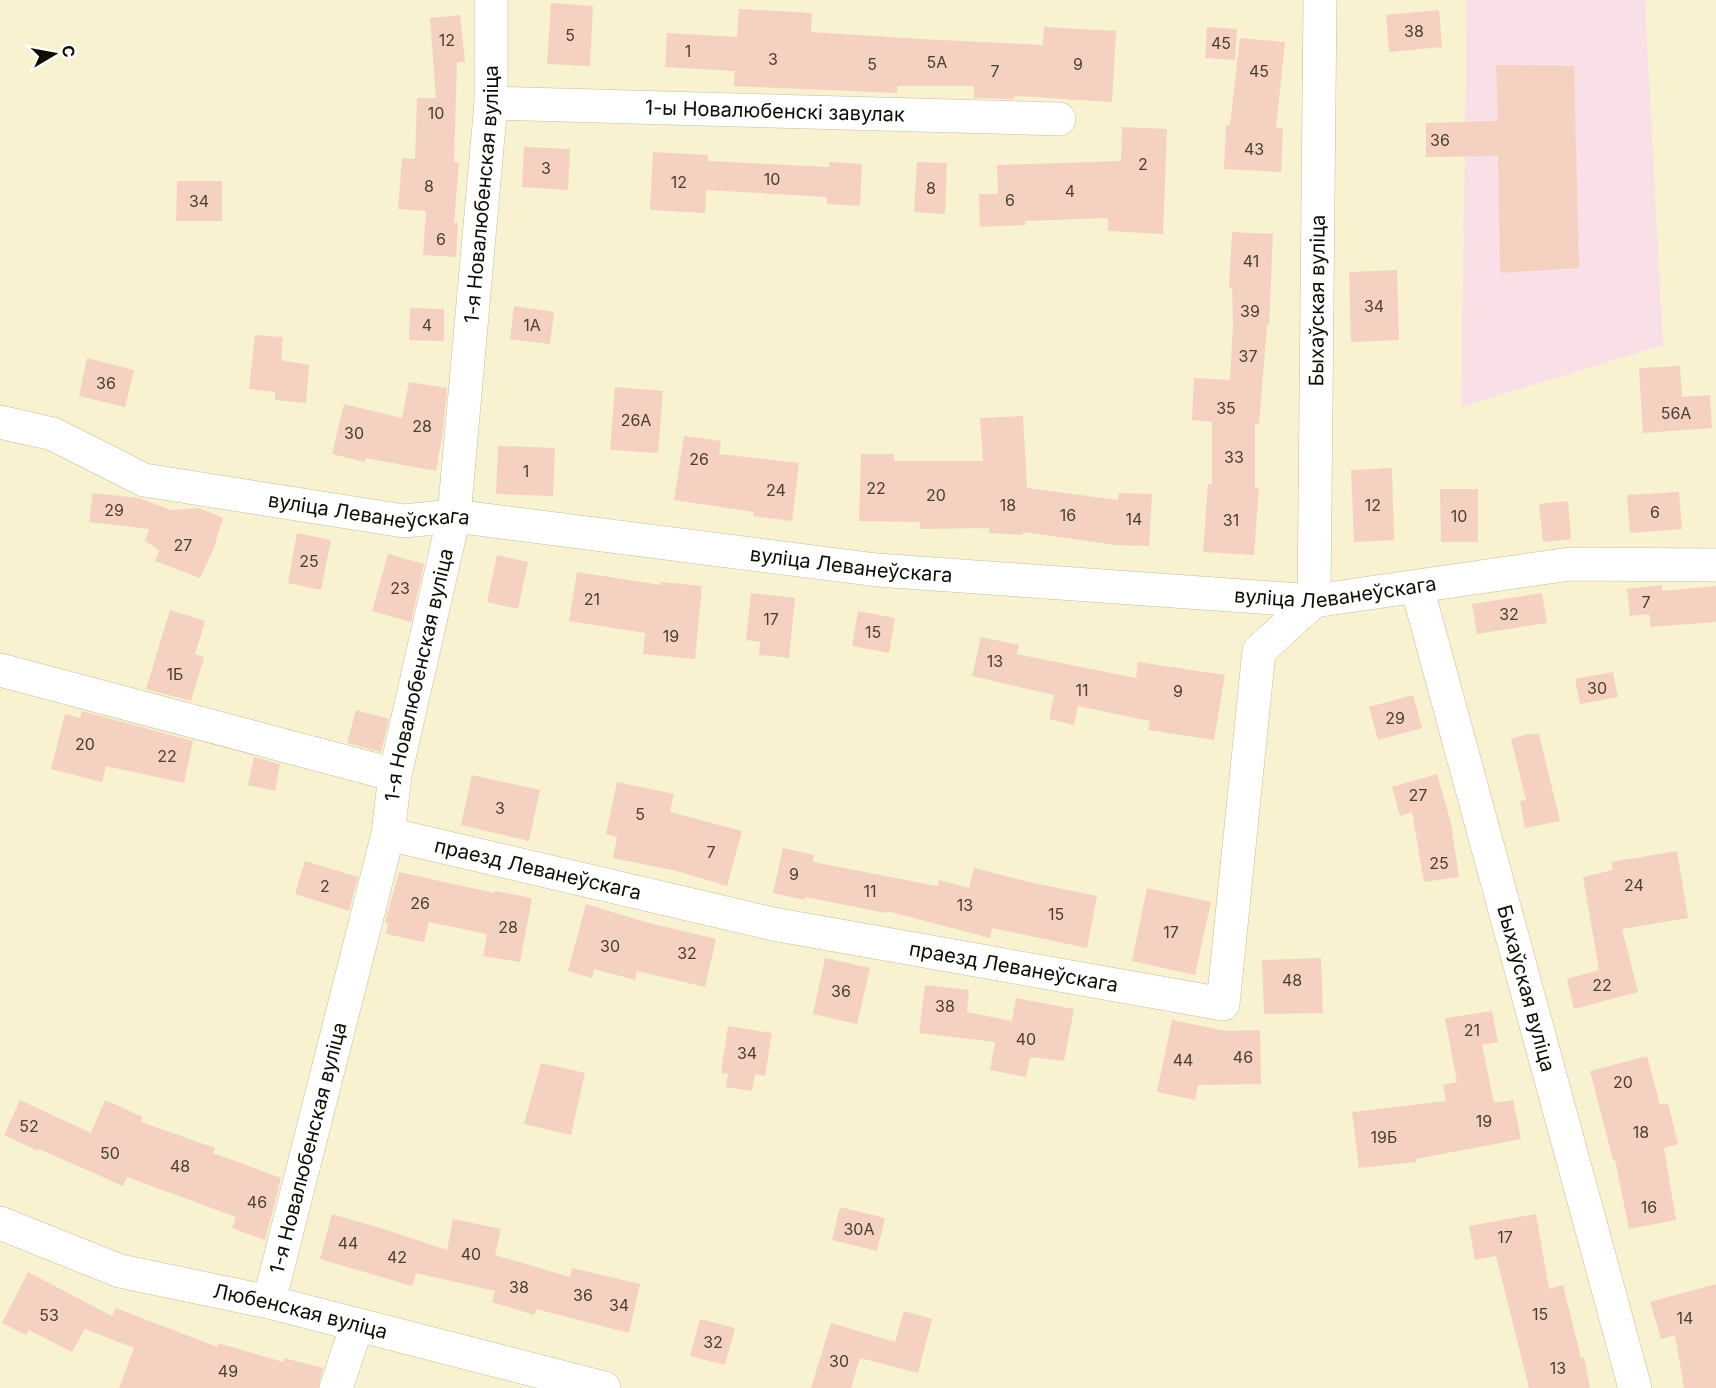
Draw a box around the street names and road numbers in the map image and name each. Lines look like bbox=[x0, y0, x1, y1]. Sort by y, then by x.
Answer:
street label: 1-я Новалюбенская вуліца bbox=[459, 65, 503, 324]
street label: 1-ы Новалюбенскі завулак bbox=[645, 95, 905, 127]
street label: Быхаўская вуліца bbox=[1304, 215, 1330, 387]
street label: вуліца Леванеўскага bbox=[267, 488, 471, 533]
street label: вуліца Леванеўскага bbox=[749, 542, 953, 587]
street label: 1-я Новалюбенская вуліца bbox=[380, 546, 458, 803]
street label: вуліца Леванеўскага bbox=[1233, 571, 1438, 613]
street label: праезд Леванеўскага bbox=[432, 833, 644, 905]
street label: Быхаўская вуліца bbox=[1492, 902, 1560, 1074]
street label: праезд Леванеўскага bbox=[907, 936, 1120, 997]
street label: 1-я Новалюбенская вуліца bbox=[265, 1020, 352, 1276]
street label: Любенская вуліца bbox=[211, 1279, 390, 1344]

